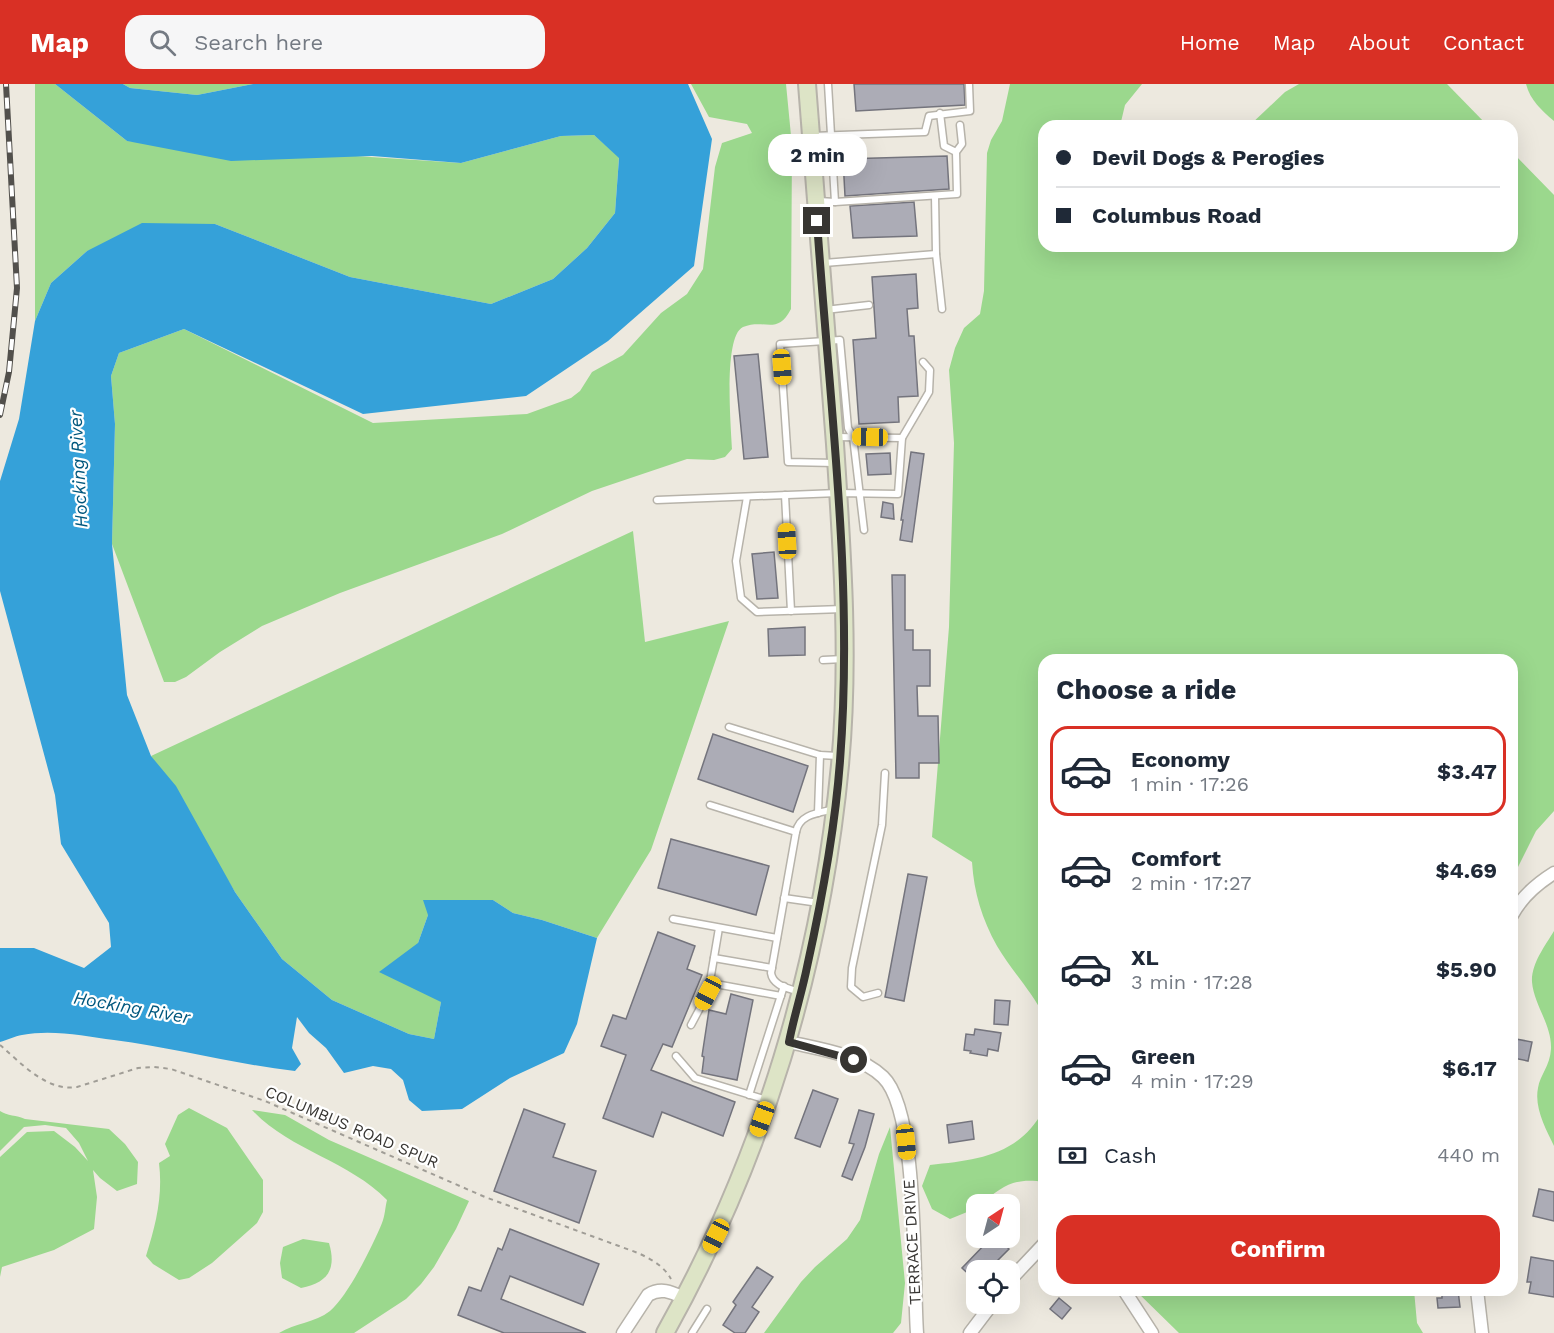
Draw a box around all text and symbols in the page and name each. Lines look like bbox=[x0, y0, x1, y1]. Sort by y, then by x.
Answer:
search box bbox=[125, 15, 545, 69]
text: Map bbox=[30, 26, 89, 59]
icon: search bbox=[146, 26, 179, 59]
text: Search here bbox=[194, 30, 323, 55]
text: Home bbox=[1180, 30, 1240, 55]
text: Map bbox=[1273, 30, 1316, 55]
text: About bbox=[1349, 30, 1410, 55]
text: Contact bbox=[1443, 30, 1524, 55]
callout: 2 min bbox=[768, 134, 866, 176]
text: 2 min bbox=[790, 143, 845, 167]
text: Devil Dogs & Perogies bbox=[1092, 145, 1324, 170]
text: Columbus Road bbox=[1092, 203, 1262, 228]
route end bbox=[803, 207, 830, 234]
car bbox=[772, 348, 792, 386]
water label: Hocking River bbox=[64, 408, 92, 528]
car bbox=[852, 428, 888, 446]
car bbox=[777, 523, 797, 559]
text: Choose a ride bbox=[1056, 674, 1236, 706]
icon: car bbox=[1059, 744, 1113, 798]
text: Economy bbox=[1131, 747, 1230, 772]
text: $3.47 bbox=[1437, 759, 1497, 784]
text: 1 min · 17:26 bbox=[1131, 772, 1249, 796]
icon: car bbox=[1059, 843, 1113, 897]
text: Comfort bbox=[1131, 846, 1221, 871]
text: $4.69 bbox=[1435, 858, 1497, 883]
text: 2 min · 17:27 bbox=[1131, 871, 1251, 895]
icon: car bbox=[1059, 942, 1113, 996]
text: XL bbox=[1131, 945, 1159, 970]
text: $5.90 bbox=[1436, 957, 1497, 982]
text: 3 min · 17:28 bbox=[1131, 970, 1253, 994]
car bbox=[692, 973, 724, 1013]
water label: Hocking River bbox=[72, 986, 193, 1028]
icon: car bbox=[1059, 1041, 1113, 1095]
text: Green bbox=[1131, 1044, 1195, 1069]
route start bbox=[840, 1046, 867, 1073]
text: $6.17 bbox=[1442, 1056, 1497, 1081]
text: 4 min · 17:29 bbox=[1131, 1069, 1254, 1093]
street label: COLUMBUS ROAD SPUR bbox=[262, 1082, 442, 1172]
car bbox=[747, 1099, 777, 1139]
car bbox=[895, 1123, 917, 1161]
icon: cash bbox=[1056, 1139, 1089, 1172]
text: Cash bbox=[1104, 1143, 1157, 1168]
text: 440 m bbox=[1437, 1143, 1500, 1167]
street label: TERRACE DRIVE bbox=[899, 1179, 925, 1305]
north arrow bbox=[966, 1194, 1020, 1248]
map controls bbox=[966, 1194, 1020, 1314]
button: Confirm bbox=[1056, 1215, 1500, 1284]
car bbox=[700, 1216, 732, 1256]
button: locate bbox=[966, 1260, 1020, 1314]

